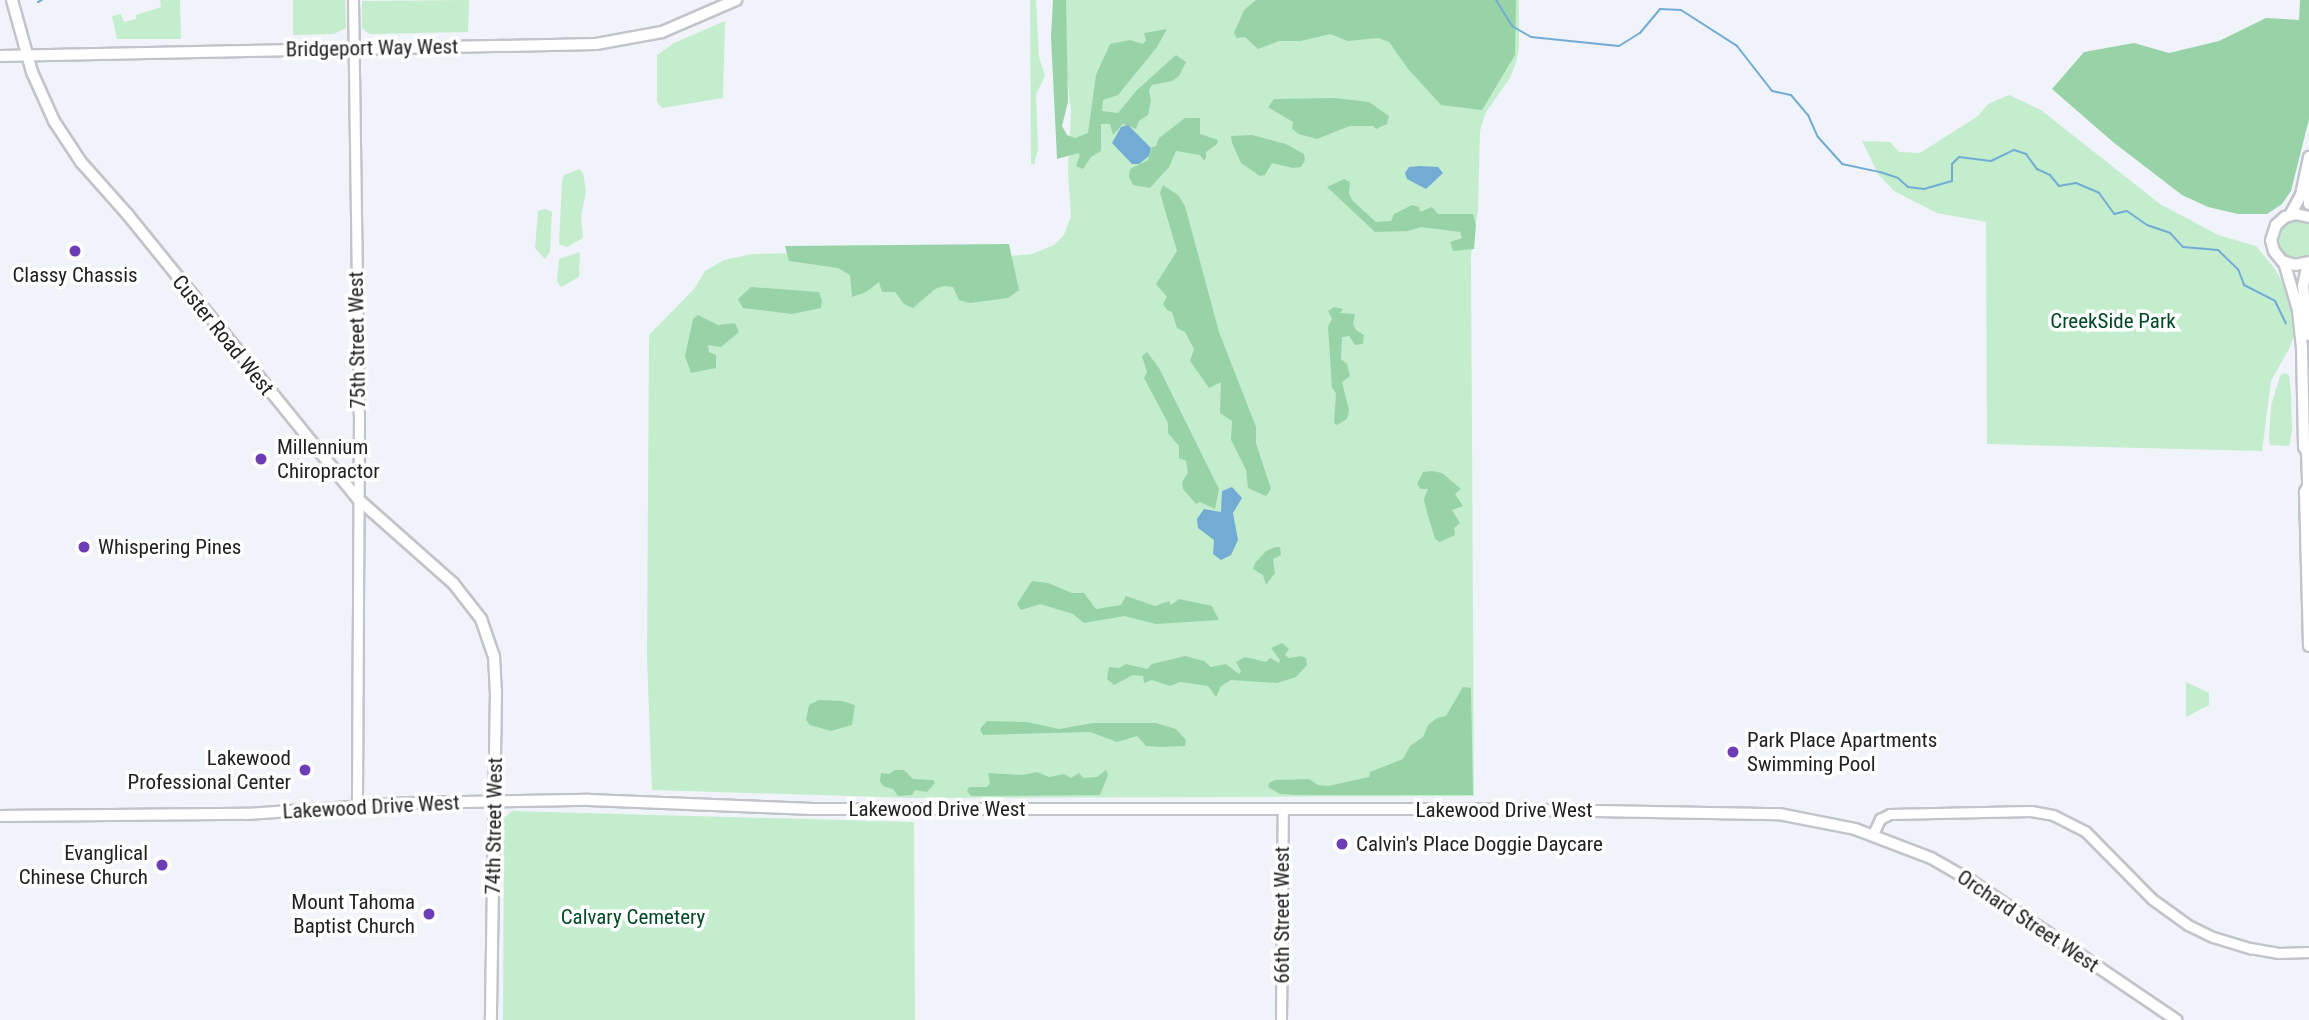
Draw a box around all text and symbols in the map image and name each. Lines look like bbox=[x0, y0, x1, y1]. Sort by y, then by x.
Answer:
street label: Bridgeport Way West bbox=[286, 34, 458, 62]
marker: Classy Chassis bbox=[67, 243, 83, 259]
place label: Classy Chassis bbox=[12, 262, 138, 288]
street label: Custer Road West bbox=[167, 270, 279, 400]
street label: 75th Street West bbox=[343, 271, 371, 409]
park label: CreekSide Park bbox=[2050, 308, 2176, 334]
place label: Millennium Chiropractor bbox=[277, 434, 380, 484]
marker: Millennium Chiropractor bbox=[251, 449, 271, 469]
place label: Whispering Pines bbox=[98, 534, 241, 560]
marker: Whispering Pines bbox=[76, 539, 92, 555]
place label: Park Place Apartments Swimming Pool bbox=[1747, 727, 1937, 777]
marker: Park Place Apartments Swimming Pool bbox=[1725, 744, 1741, 760]
place label: Lakewood Professional Center bbox=[128, 745, 291, 795]
street label: 74th Street West bbox=[480, 757, 508, 895]
marker: Lakewood Professional Center bbox=[297, 762, 313, 778]
street label: Lakewood Drive West bbox=[282, 790, 460, 824]
street label: Lakewood Drive West bbox=[848, 796, 1026, 822]
street label: Lakewood Drive West bbox=[1415, 797, 1593, 823]
place label: Calvin's Place Doggie Daycare bbox=[1356, 831, 1603, 857]
marker: Calvin's Place Doggie Daycare bbox=[1334, 836, 1350, 852]
place label: Evanglical Chinese Church bbox=[19, 840, 148, 890]
street label: 66th Street West bbox=[1269, 846, 1295, 984]
marker: Evanglical Chinese Church bbox=[154, 857, 170, 873]
street label: Orchard Street West bbox=[1952, 864, 2104, 978]
place label: Mount Tahoma Baptist Church bbox=[291, 889, 415, 939]
park label: Calvary Cemetery bbox=[561, 904, 705, 930]
marker: Mount Tahoma Baptist Church bbox=[421, 906, 437, 922]

